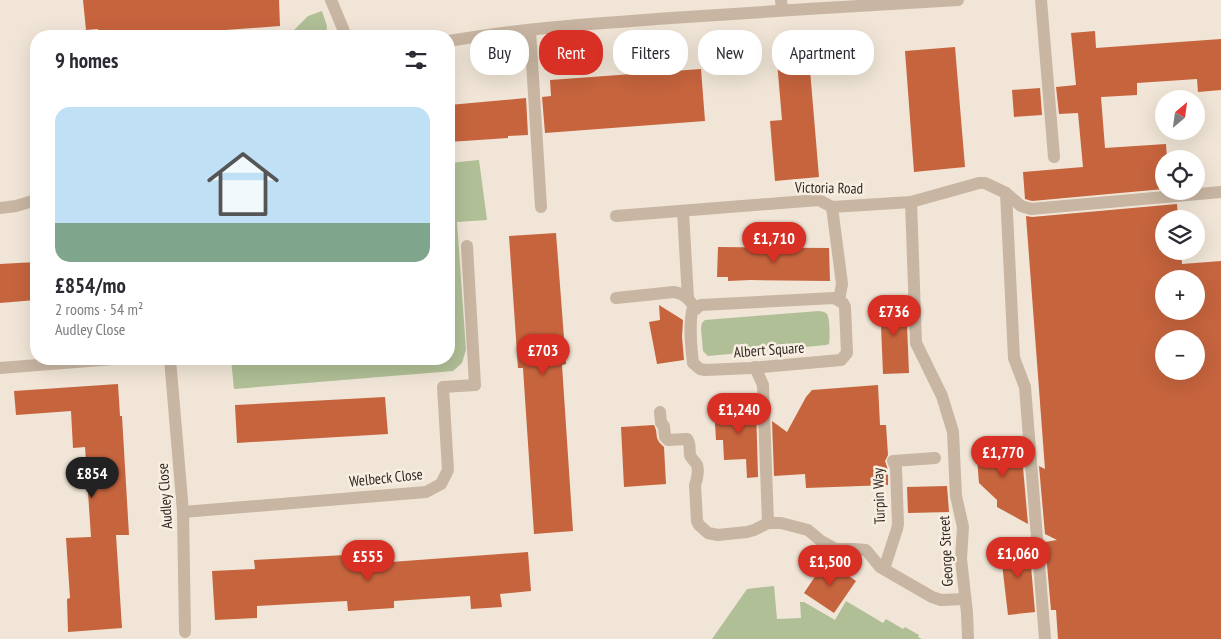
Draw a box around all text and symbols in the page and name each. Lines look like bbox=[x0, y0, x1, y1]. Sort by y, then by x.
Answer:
chip: Buy bbox=[470, 30, 529, 75]
chip: Rent bbox=[539, 30, 603, 75]
chip: Filters bbox=[613, 30, 688, 75]
chip: New bbox=[698, 30, 762, 75]
chip: Apartment bbox=[772, 30, 874, 75]
icon: filters bbox=[402, 46, 430, 74]
text: 9 homes bbox=[55, 47, 118, 74]
north arrow bbox=[1155, 90, 1205, 140]
map controls bbox=[1155, 90, 1205, 380]
icon: home bbox=[198, 139, 288, 229]
button: locate bbox=[1155, 150, 1205, 200]
street label: Victoria Road bbox=[794, 177, 863, 198]
button: layers bbox=[1155, 210, 1205, 260]
pin: £1,710 bbox=[733, 222, 815, 264]
text: £1,710 bbox=[753, 228, 795, 248]
button: + bbox=[1155, 270, 1205, 320]
text: £854/mo bbox=[55, 272, 126, 299]
pin: £736 bbox=[864, 294, 924, 337]
text: 2 rooms · 54 m² bbox=[55, 299, 143, 319]
text: £736 bbox=[879, 301, 909, 321]
text: Audley Close bbox=[55, 319, 125, 339]
button: − bbox=[1155, 330, 1205, 380]
pin: £703 bbox=[513, 334, 573, 376]
street label: Albert Square bbox=[733, 338, 805, 361]
text: £703 bbox=[528, 340, 558, 360]
pin: £1,240 bbox=[698, 392, 780, 435]
text: £1,240 bbox=[718, 399, 760, 419]
pin: £1,770 bbox=[962, 436, 1044, 478]
text: £1,770 bbox=[982, 442, 1024, 462]
pin: £854 bbox=[62, 456, 122, 499]
street label: Audley Close bbox=[153, 462, 176, 530]
text: £854 bbox=[77, 463, 107, 483]
street label: Welbeck Close bbox=[348, 464, 424, 491]
street label: Turpin Way bbox=[868, 467, 889, 525]
street label: George Street bbox=[934, 515, 957, 587]
pin: £1,060 bbox=[977, 536, 1059, 579]
pin: £555 bbox=[338, 540, 398, 582]
text: £1,060 bbox=[997, 543, 1039, 563]
pin: £1,500 bbox=[789, 544, 871, 587]
text: £555 bbox=[353, 546, 383, 566]
text: £1,500 bbox=[809, 551, 851, 571]

